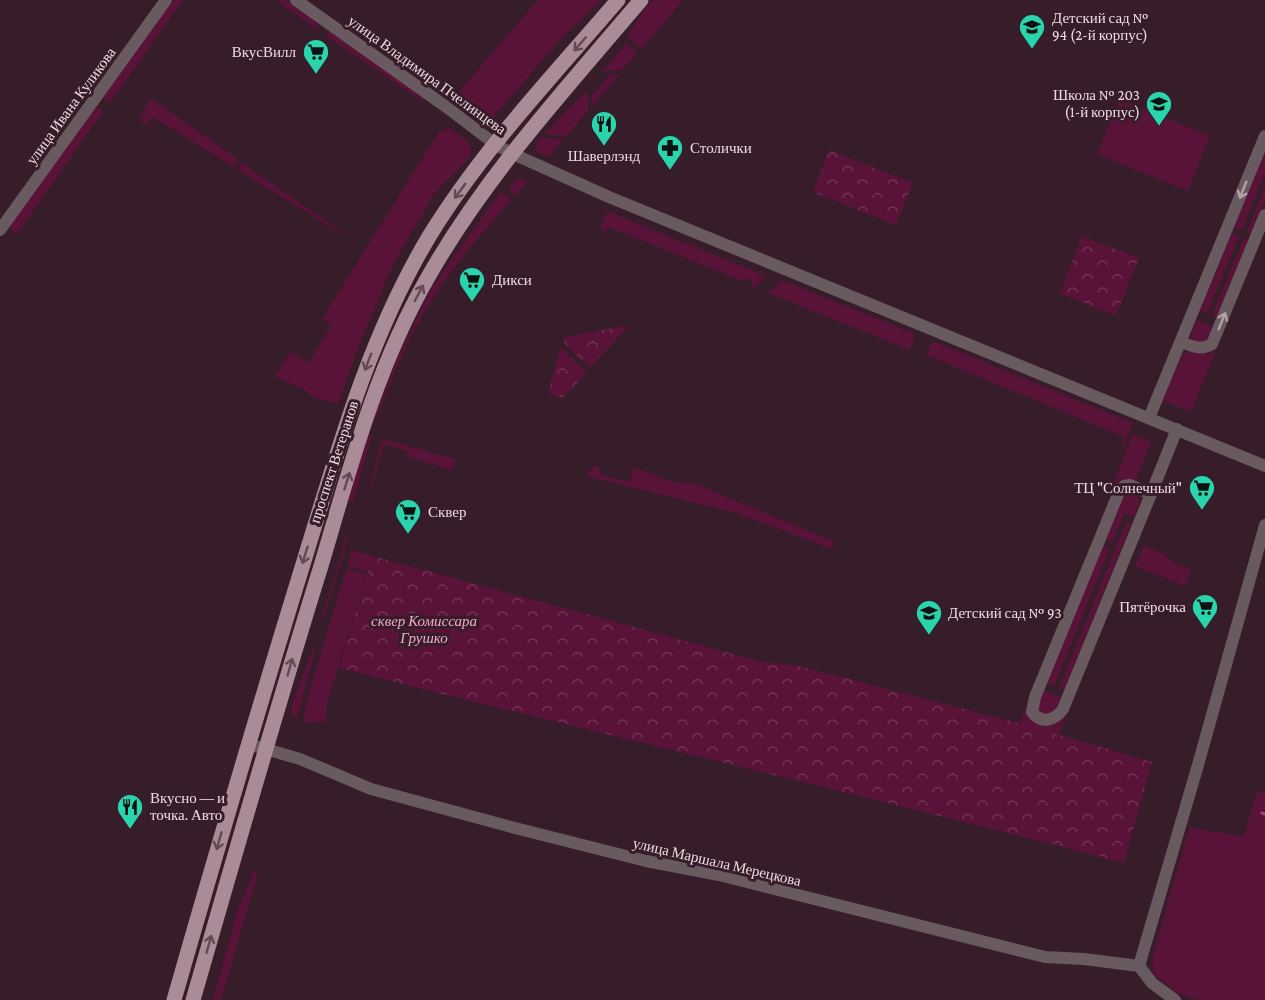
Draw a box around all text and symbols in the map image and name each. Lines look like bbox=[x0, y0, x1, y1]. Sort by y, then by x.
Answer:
place label: Детский сад № 94 (2-й корпус) bbox=[1052, 10, 1149, 44]
street label: улица Владимира Пчелинцева bbox=[345, 12, 509, 138]
school or university icon: Детский сад № 94 (2-й корпус) bbox=[1017, 12, 1047, 50]
one-way arrow bbox=[573, 36, 587, 51]
supermarket icon: ВкусВилл bbox=[301, 37, 331, 75]
street label: улица Ивана Куликова bbox=[23, 44, 119, 168]
place label: ВкусВилл bbox=[232, 44, 297, 60]
place label: Школа № 203 (1-й корпус) bbox=[1053, 87, 1140, 121]
school or university icon: Школа № 203 (1-й корпус) bbox=[1144, 89, 1174, 127]
restaurant icon: Шаверлэнд bbox=[589, 109, 619, 147]
pharmacy icon: Столички bbox=[655, 133, 685, 171]
place label: Столички bbox=[690, 140, 752, 156]
place label: Шаверлэнд bbox=[568, 148, 641, 164]
one-way arrow bbox=[1237, 180, 1248, 199]
one-way arrow bbox=[454, 183, 467, 199]
supermarket icon: Дикси bbox=[457, 265, 487, 303]
place label: Дикси bbox=[492, 272, 532, 288]
one-way arrow bbox=[413, 285, 425, 302]
one-way arrow bbox=[1217, 312, 1228, 331]
one-way arrow bbox=[362, 352, 373, 371]
street label: проспект Ветеранов bbox=[307, 399, 361, 525]
one-way arrow bbox=[342, 472, 353, 491]
supermarket icon: ТЦ "Солнечный" bbox=[1187, 473, 1217, 511]
place label: ТЦ "Солнечный" bbox=[1074, 480, 1182, 496]
supermarket icon: Сквер bbox=[393, 497, 423, 535]
place label: Сквер bbox=[428, 504, 466, 520]
one-way arrow bbox=[299, 545, 310, 564]
supermarket icon: Пятёрочка bbox=[1190, 592, 1220, 630]
school or university icon: Детский сад № 93 bbox=[914, 598, 944, 636]
place label: Пятёрочка bbox=[1119, 599, 1186, 615]
place label: Детский сад № 93 bbox=[948, 605, 1062, 621]
park label: сквер Комиссара Грушко bbox=[371, 613, 477, 646]
one-way arrow bbox=[285, 658, 296, 677]
place label: Вкусно — и точка. Авто bbox=[150, 790, 225, 823]
restaurant icon: Вкусно — и точка. Авто bbox=[115, 792, 145, 830]
one-way arrow bbox=[213, 831, 224, 850]
street label: улица Маршала Мерецкова bbox=[631, 835, 803, 889]
one-way arrow bbox=[204, 935, 215, 954]

